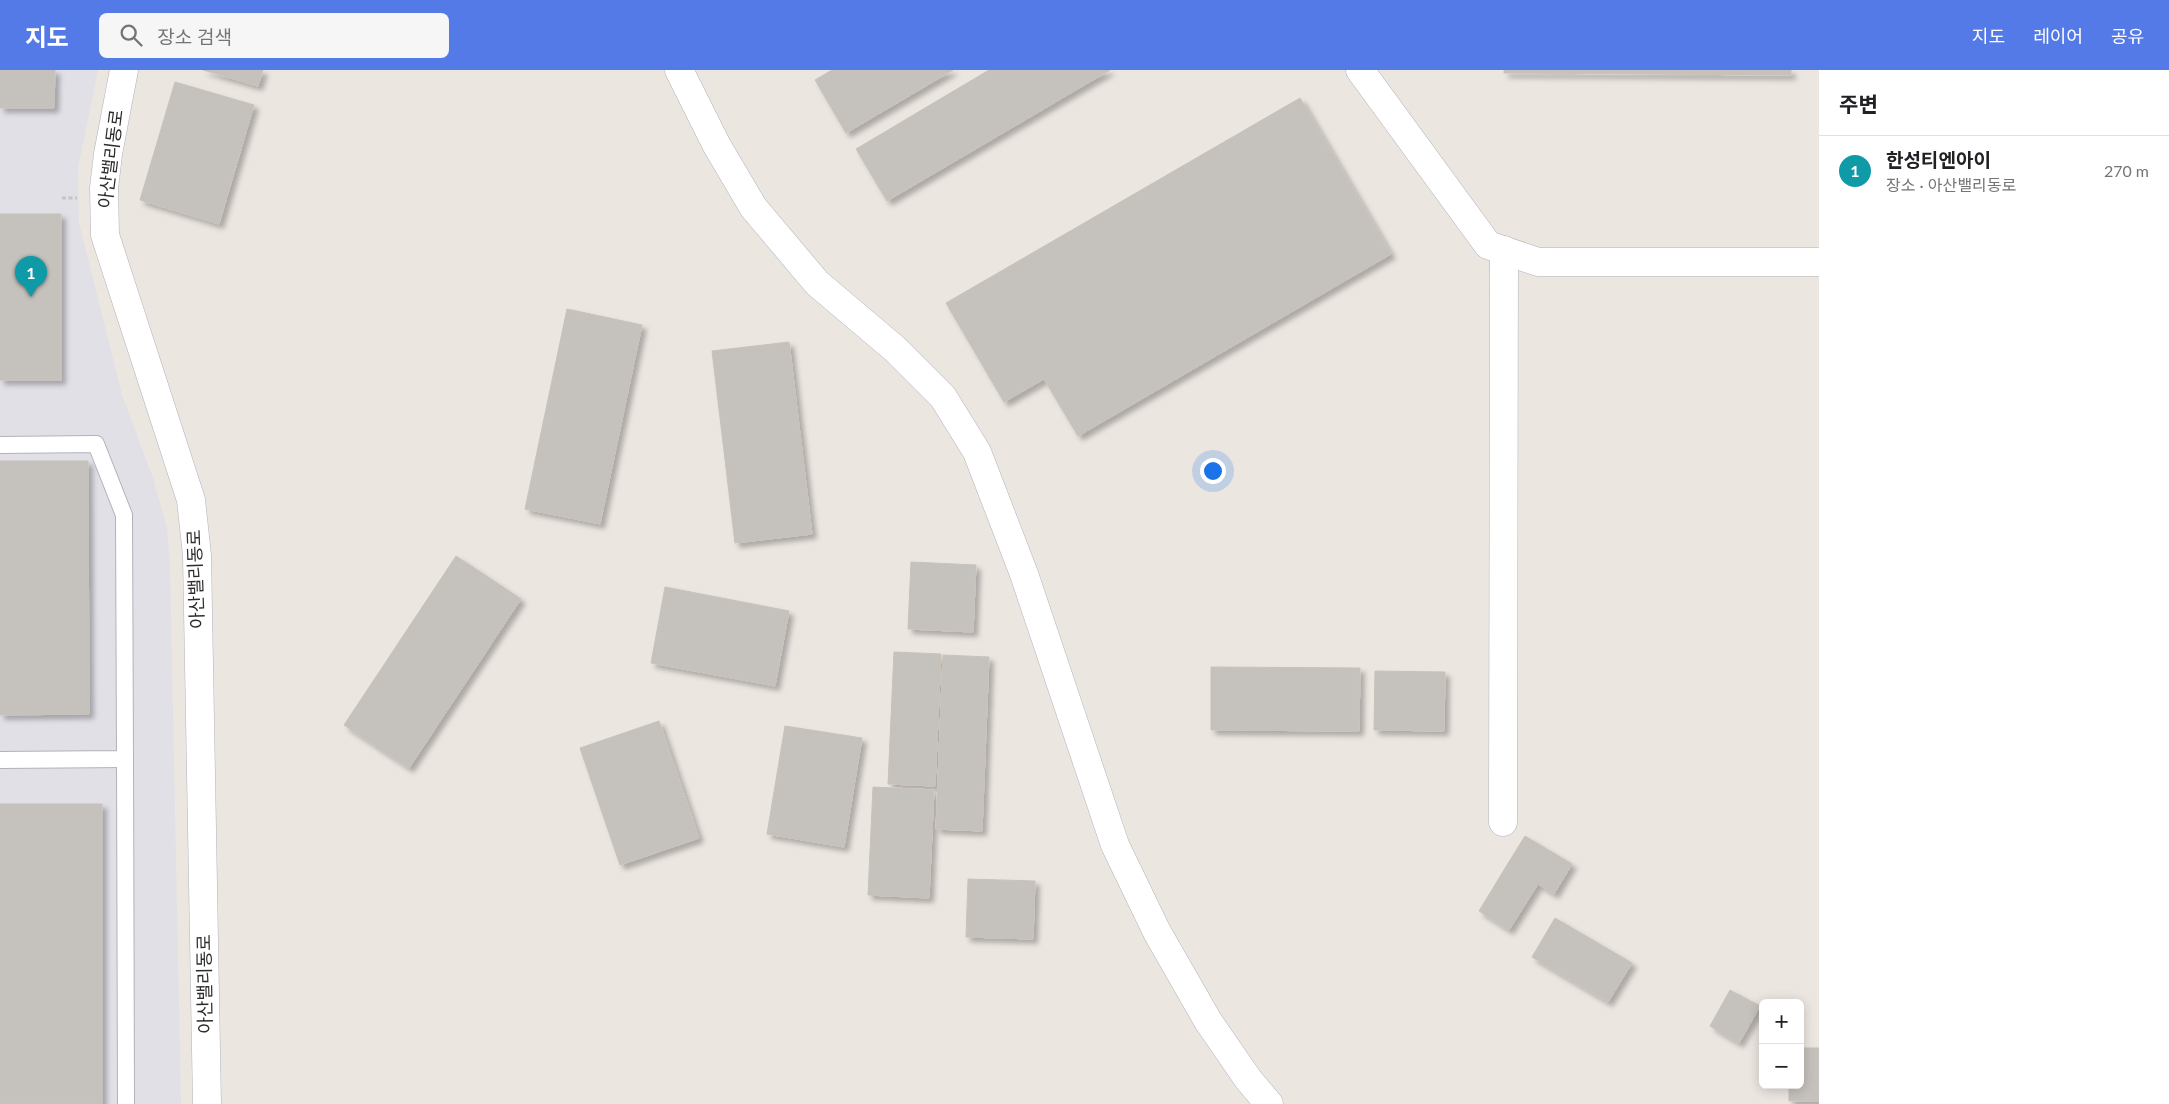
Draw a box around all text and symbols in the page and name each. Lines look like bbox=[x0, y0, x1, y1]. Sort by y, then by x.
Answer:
search box bbox=[99, 13, 449, 58]
icon: search bbox=[117, 21, 145, 49]
text: 지도 bbox=[25, 22, 69, 51]
text: 장소 검색 bbox=[157, 25, 232, 48]
text: 지도 bbox=[1972, 25, 2005, 47]
text: 레이어 bbox=[2033, 25, 2083, 47]
text: 공유 bbox=[2111, 25, 2144, 47]
text: 주변 bbox=[1839, 91, 1878, 116]
street label: 아산밸리동로 bbox=[93, 108, 127, 210]
text: 한성티엔아이 bbox=[1886, 148, 1991, 171]
text: 1 bbox=[1850, 161, 1860, 180]
text: 270 m bbox=[2104, 161, 2149, 180]
text: 장소 · 아산밸리동로 bbox=[1886, 175, 2016, 194]
pin: 1 bbox=[15, 256, 47, 297]
your location bbox=[1200, 458, 1226, 484]
street label: 아산밸리동로 bbox=[182, 529, 208, 629]
street label: 아산밸리동로 bbox=[192, 934, 216, 1034]
map controls bbox=[1759, 999, 1804, 1089]
button: + bbox=[1759, 999, 1804, 1044]
button: − bbox=[1759, 1044, 1804, 1089]

